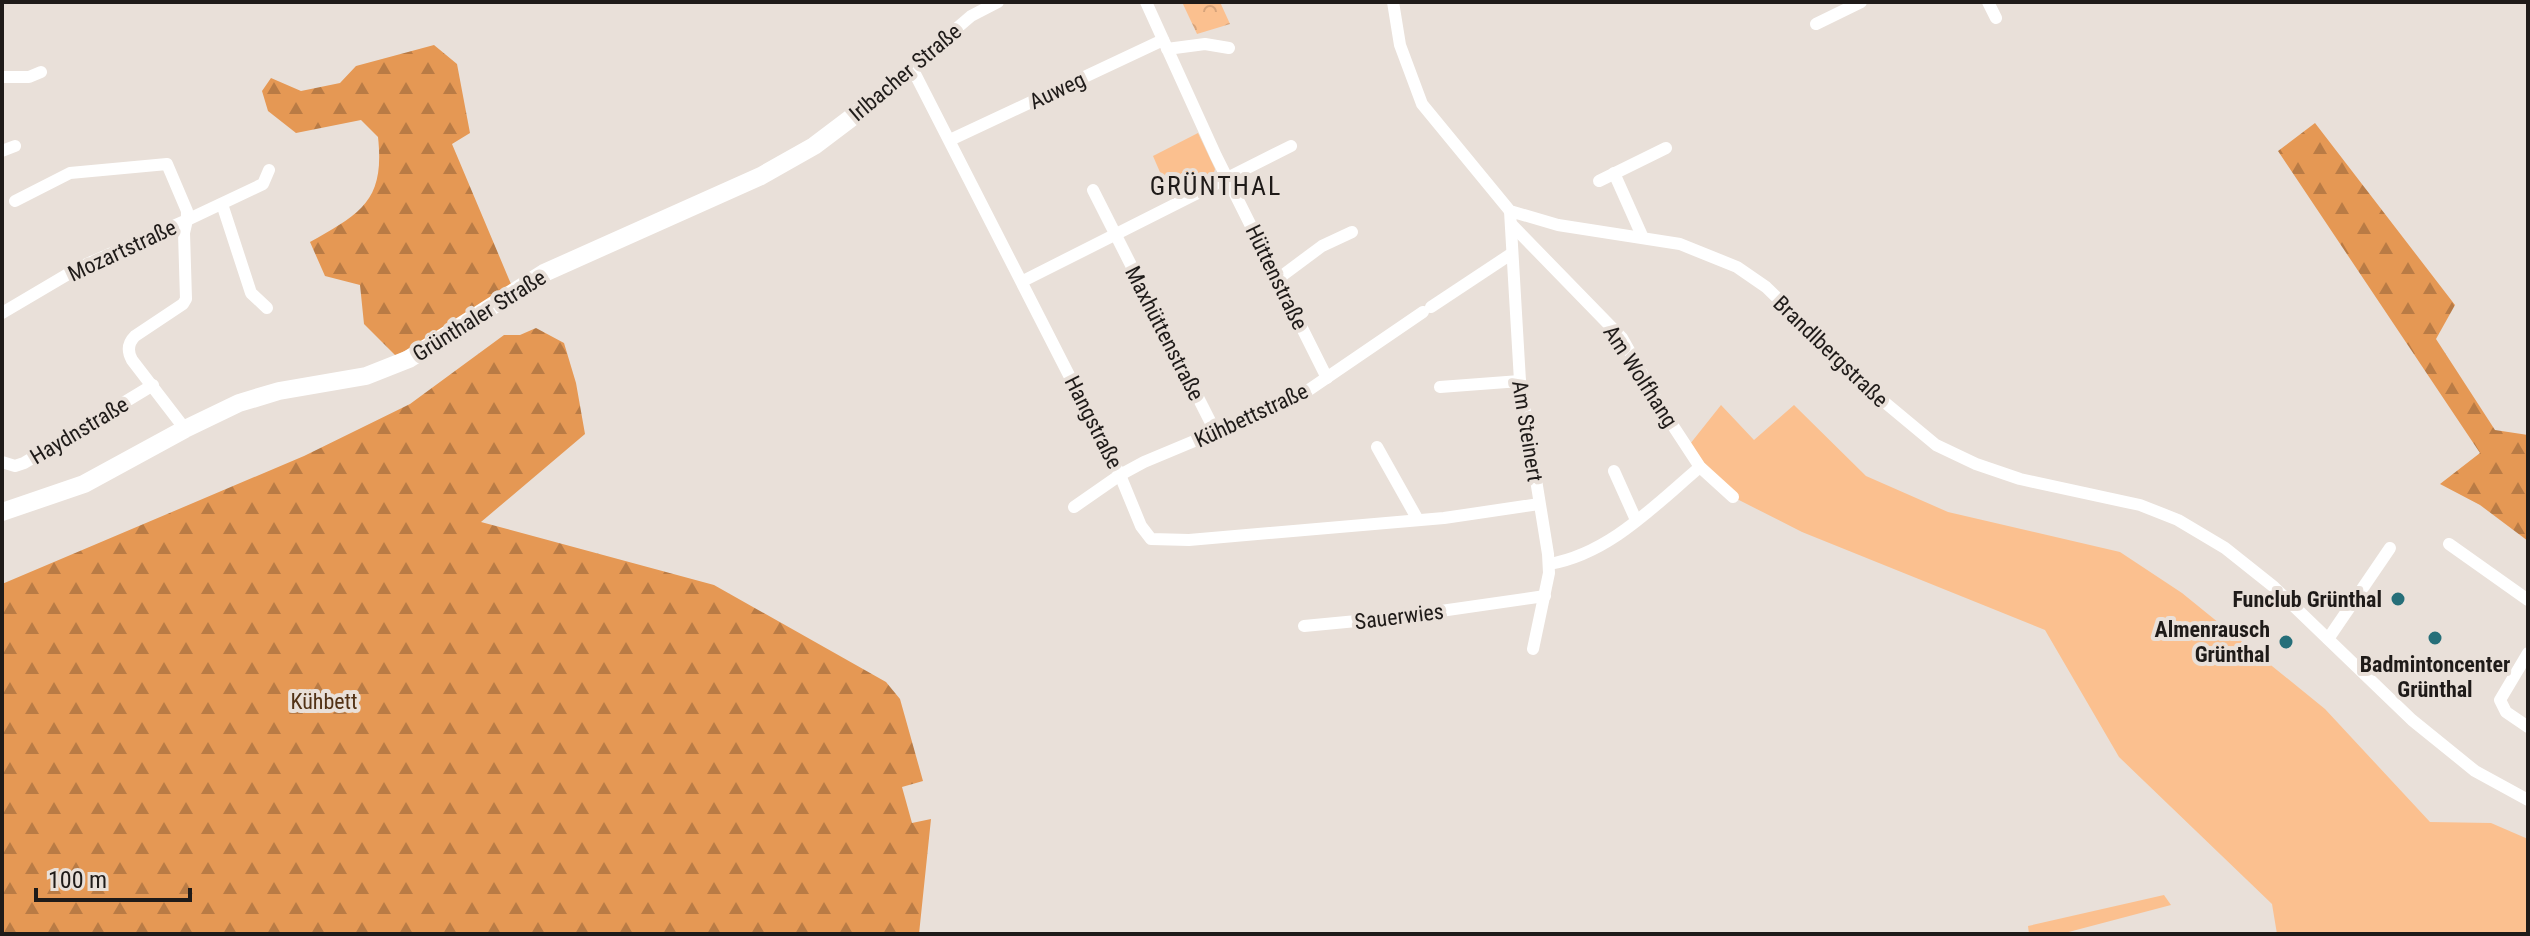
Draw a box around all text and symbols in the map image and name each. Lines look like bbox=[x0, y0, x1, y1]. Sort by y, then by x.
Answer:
street label: Irlbacher Straße bbox=[844, 18, 966, 126]
street label: Auweg bbox=[1025, 67, 1089, 114]
district label: GRÜNTHAL bbox=[1150, 171, 1282, 201]
street label: Mozartstraße bbox=[64, 214, 180, 286]
street label: Hüttenstraße bbox=[1240, 221, 1313, 334]
street label: Maxhüttenstraße bbox=[1120, 262, 1209, 404]
street label: Grünthaler Straße bbox=[408, 264, 550, 366]
street label: Brandlbergstraße bbox=[1768, 291, 1893, 412]
street label: Am Wolfhang bbox=[1598, 321, 1683, 432]
street label: Hangstraße bbox=[1060, 372, 1128, 473]
street label: Kühbettstraße bbox=[1190, 378, 1312, 453]
street label: Am Steinert bbox=[1507, 379, 1548, 484]
street label: Haydnstraße bbox=[26, 391, 133, 469]
place label: Funclub Grünthal bbox=[2232, 587, 2382, 612]
marker: Funclub Grünthal bbox=[2389, 590, 2407, 608]
street label: Sauerwies bbox=[1353, 599, 1445, 634]
place label: Almenrausch Grünthal bbox=[2155, 617, 2270, 667]
marker: Badmintoncenter Grünthal bbox=[2426, 629, 2444, 647]
marker: Almenrausch Grünthal bbox=[2277, 633, 2295, 651]
place label: Badmintoncenter Grünthal bbox=[2360, 652, 2510, 702]
park label: Kühbett bbox=[290, 689, 358, 714]
scale bar bbox=[36, 852, 190, 902]
text: 100 m bbox=[48, 866, 107, 894]

